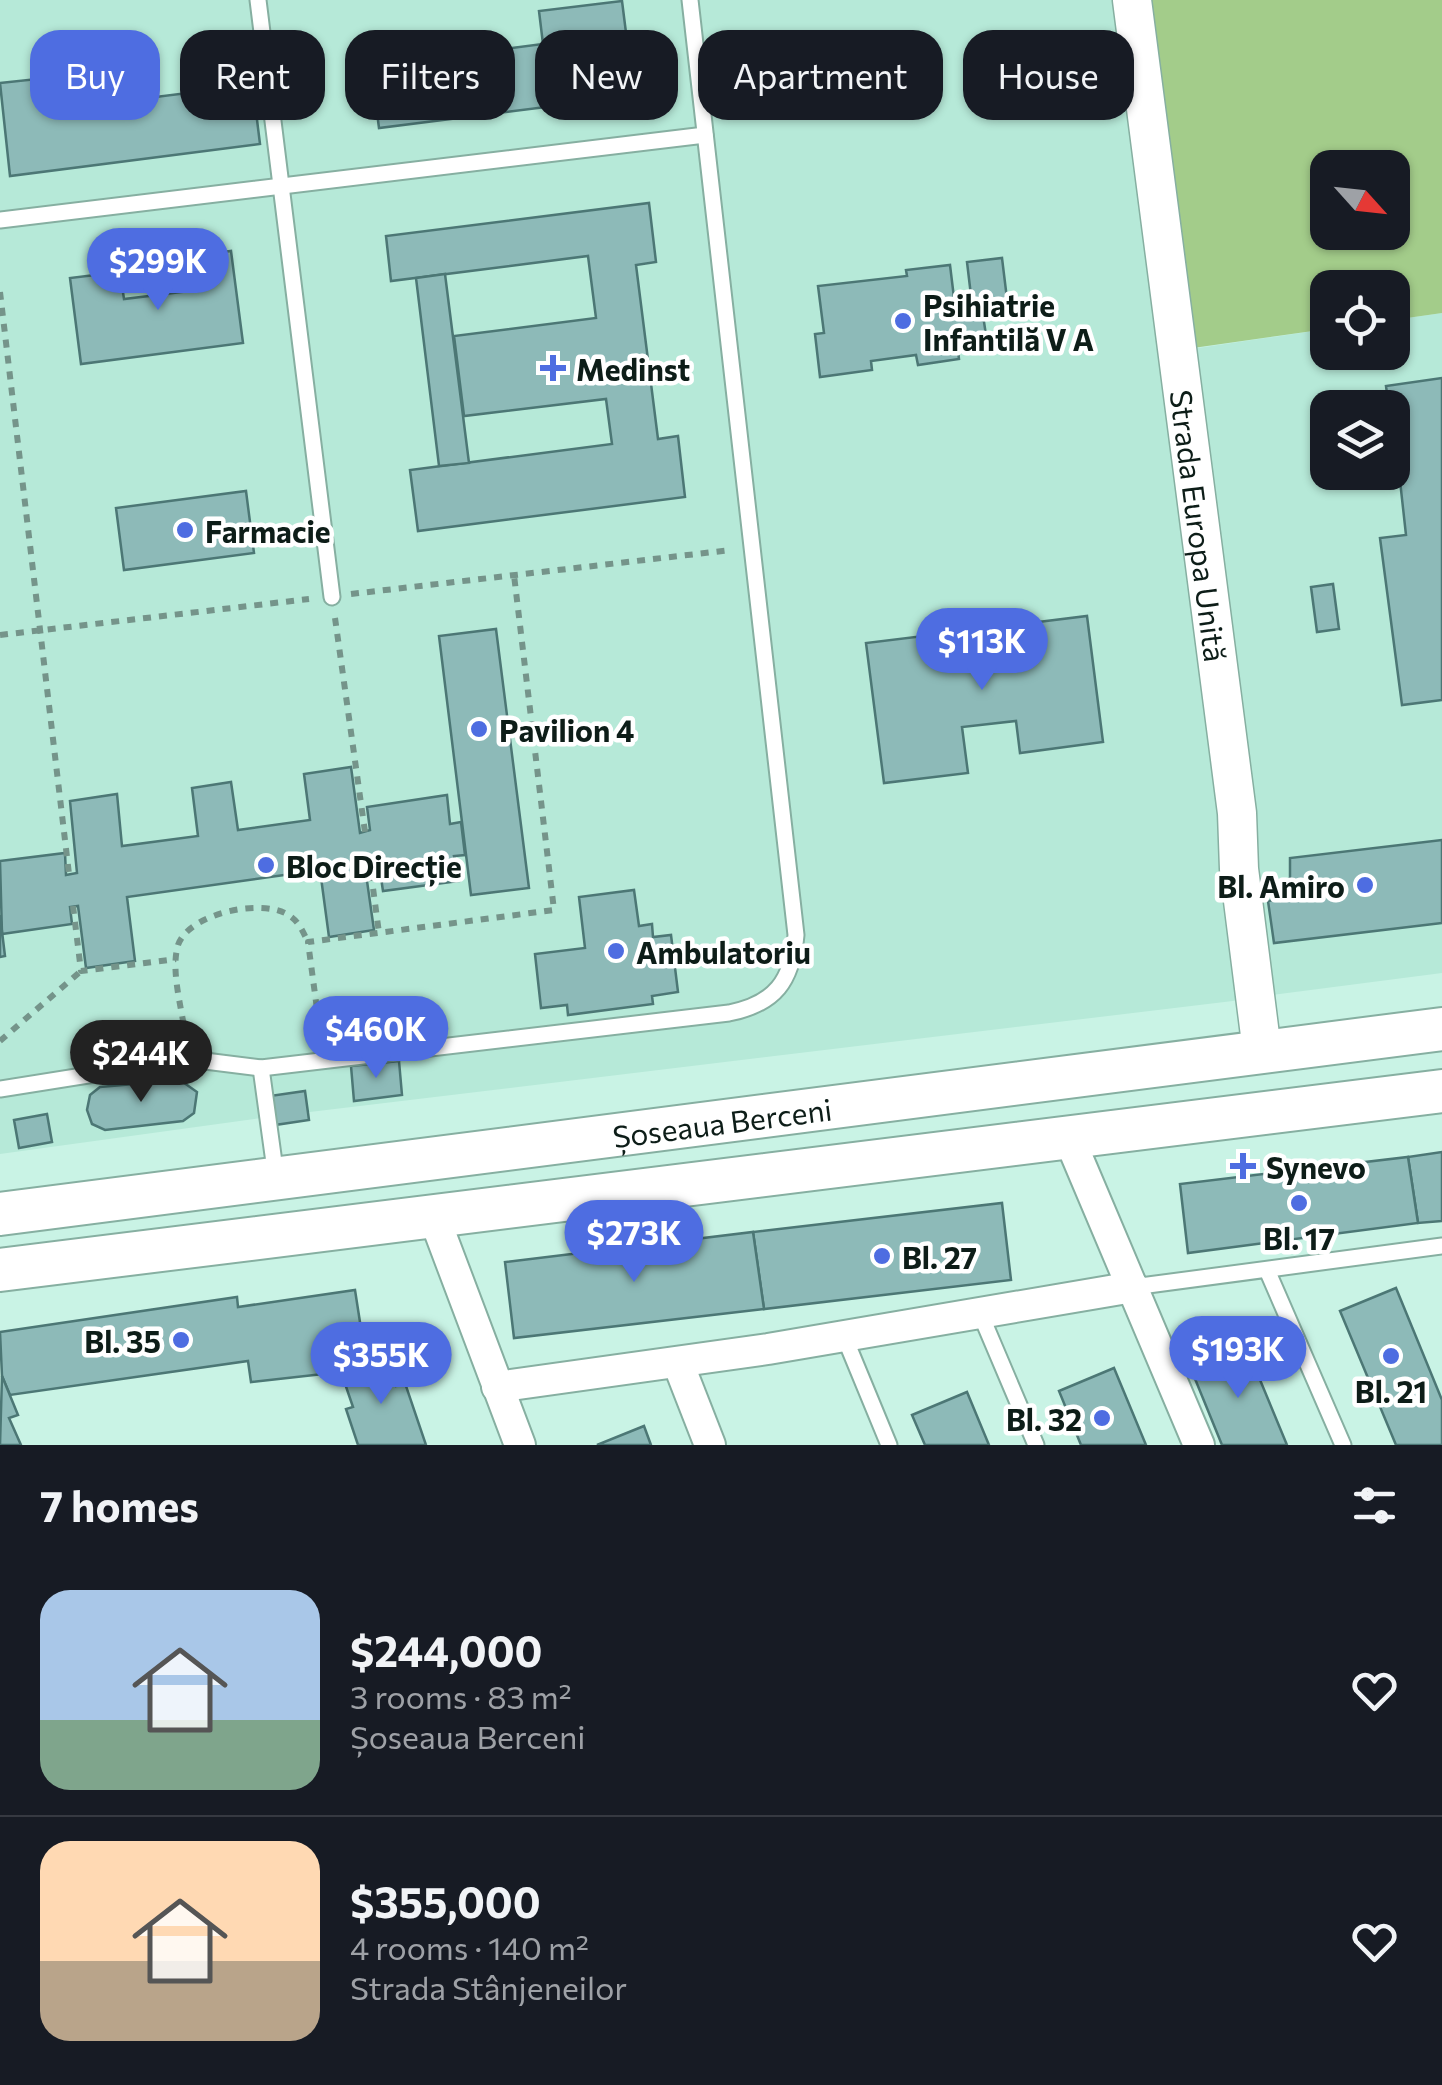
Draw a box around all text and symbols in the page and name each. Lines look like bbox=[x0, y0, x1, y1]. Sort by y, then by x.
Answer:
chip: Buy bbox=[30, 30, 160, 120]
chip: Rent bbox=[180, 30, 325, 120]
chip: Filters bbox=[345, 30, 515, 120]
chip: New bbox=[535, 30, 678, 120]
chip: Apartment bbox=[698, 30, 943, 120]
chip: House bbox=[963, 30, 1134, 120]
north arrow bbox=[1310, 150, 1410, 250]
map controls bbox=[1310, 150, 1410, 490]
pin: $299K bbox=[88, 228, 228, 313]
text: $299K bbox=[109, 240, 207, 280]
button: locate bbox=[1310, 270, 1410, 370]
place label: Psihiatrie Infantilă V A bbox=[923, 286, 1094, 357]
marker: Psihiatrie Infantilă V A bbox=[892, 310, 914, 332]
place label: Medinst bbox=[576, 350, 690, 387]
marker: Medinst bbox=[540, 355, 566, 381]
street label: Strada Europa Unită bbox=[1164, 388, 1236, 664]
button: layers bbox=[1310, 390, 1410, 490]
place label: Farmacie bbox=[205, 512, 331, 549]
marker: Farmacie bbox=[174, 519, 196, 541]
pin: $113K bbox=[912, 608, 1052, 693]
text: $113K bbox=[938, 620, 1026, 660]
place label: Pavilion 4 bbox=[499, 711, 634, 748]
marker: Pavilion 4 bbox=[468, 718, 490, 740]
place label: Bloc Direcție bbox=[286, 847, 462, 887]
marker: Bloc Direcție bbox=[255, 854, 277, 876]
place label: Bl. Amiro bbox=[1217, 867, 1345, 904]
marker: Bl. Amiro bbox=[1354, 874, 1376, 896]
place label: Ambulatoriu bbox=[636, 933, 811, 970]
marker: Ambulatoriu bbox=[605, 940, 627, 962]
pin: $460K bbox=[306, 996, 446, 1081]
text: $460K bbox=[325, 1008, 427, 1048]
pin: $244K bbox=[71, 1020, 211, 1105]
text: $244K bbox=[92, 1032, 190, 1072]
street label: Șoseaua Berceni bbox=[610, 1089, 834, 1156]
place label: Synevo bbox=[1266, 1148, 1366, 1185]
marker: Synevo bbox=[1230, 1153, 1256, 1179]
marker: Bl. 17 bbox=[1288, 1192, 1310, 1214]
pin: $273K bbox=[564, 1200, 704, 1285]
text: $273K bbox=[587, 1212, 681, 1252]
place label: Bl. 17 bbox=[1263, 1219, 1335, 1256]
place label: Bl. 27 bbox=[902, 1238, 977, 1275]
marker: Bl. 27 bbox=[871, 1245, 893, 1267]
pin: $193K bbox=[1168, 1316, 1308, 1401]
place label: Bl. 35 bbox=[84, 1322, 161, 1359]
pin: $355K bbox=[311, 1322, 451, 1407]
text: $193K bbox=[1191, 1328, 1285, 1368]
marker: Bl. 35 bbox=[170, 1329, 192, 1351]
text: $355K bbox=[333, 1334, 429, 1374]
marker: Bl. 21 bbox=[1380, 1345, 1402, 1367]
place label: Bl. 21 bbox=[1355, 1372, 1427, 1409]
place label: Bl. 32 bbox=[1006, 1400, 1082, 1437]
marker: Bl. 32 bbox=[1091, 1407, 1113, 1429]
icon: filters bbox=[1347, 1478, 1402, 1533]
text: 7 homes bbox=[40, 1479, 199, 1531]
text: $244,000 bbox=[350, 1624, 542, 1676]
icon: home bbox=[120, 1630, 240, 1750]
icon: heart bbox=[1347, 1663, 1402, 1718]
text: 3 rooms · 83 m² bbox=[350, 1676, 572, 1716]
text: Șoseaua Berceni bbox=[350, 1716, 586, 1756]
text: $355,000 bbox=[350, 1875, 541, 1927]
icon: home bbox=[120, 1881, 240, 2001]
icon: heart bbox=[1347, 1914, 1402, 1969]
text: 4 rooms · 140 m² bbox=[350, 1927, 589, 1967]
text: Strada Stânjeneilor bbox=[350, 1967, 627, 2007]

